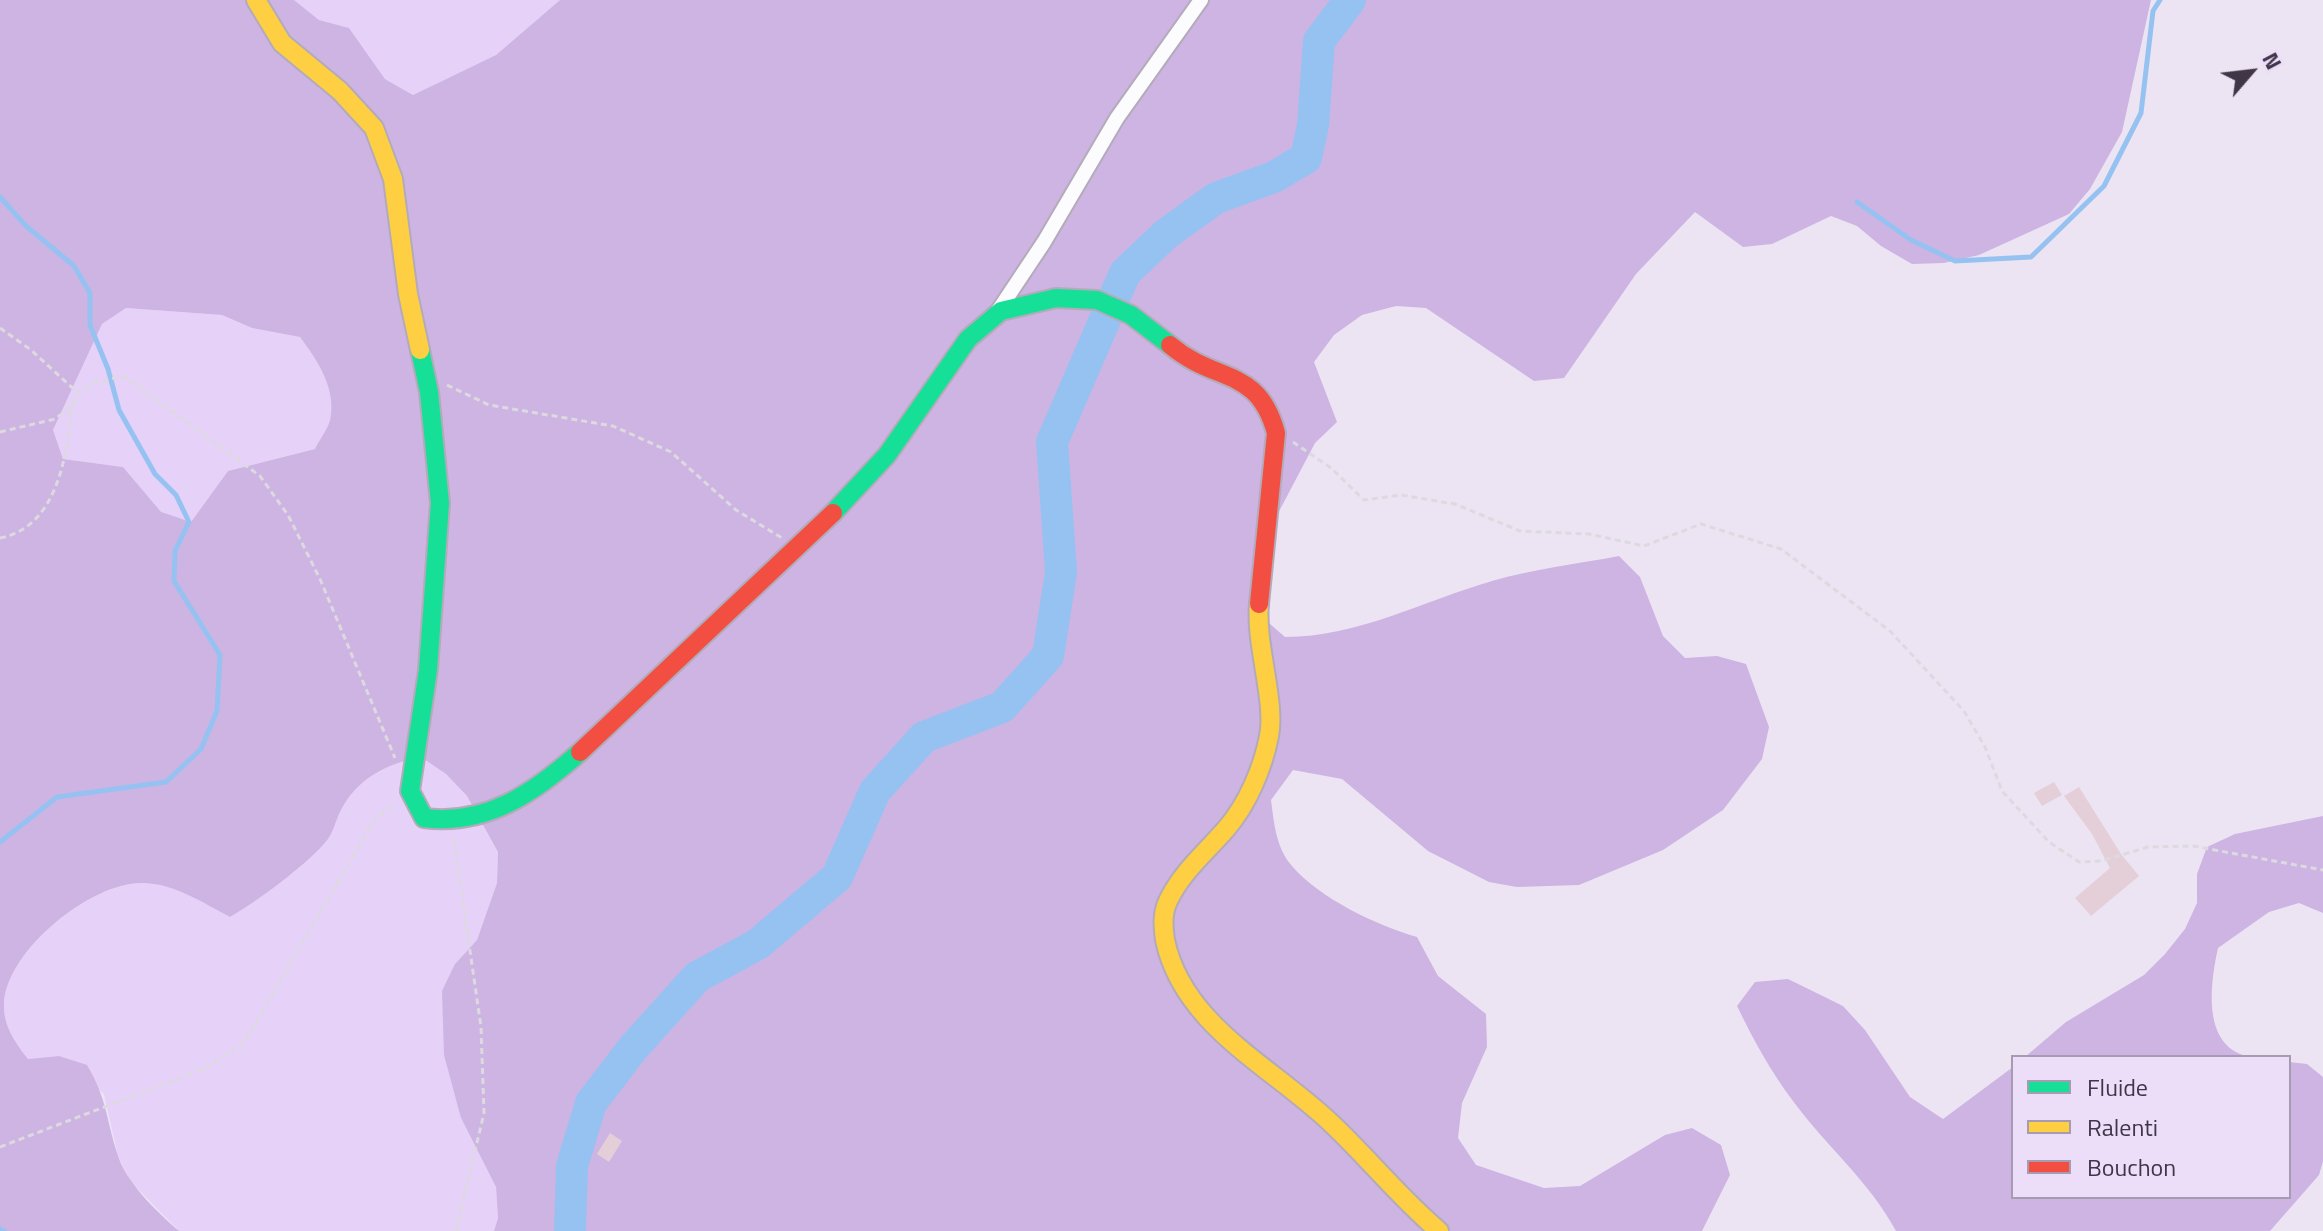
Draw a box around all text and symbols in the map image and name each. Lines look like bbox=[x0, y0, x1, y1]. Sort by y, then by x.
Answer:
north arrow bbox=[2211, 32, 2291, 112]
text: N bbox=[2254, 46, 2291, 75]
legend bbox=[2011, 1055, 2291, 1199]
text: Fluide bbox=[2087, 1069, 2148, 1105]
text: Ralenti bbox=[2087, 1109, 2158, 1145]
text: Bouchon bbox=[2087, 1149, 2176, 1185]

